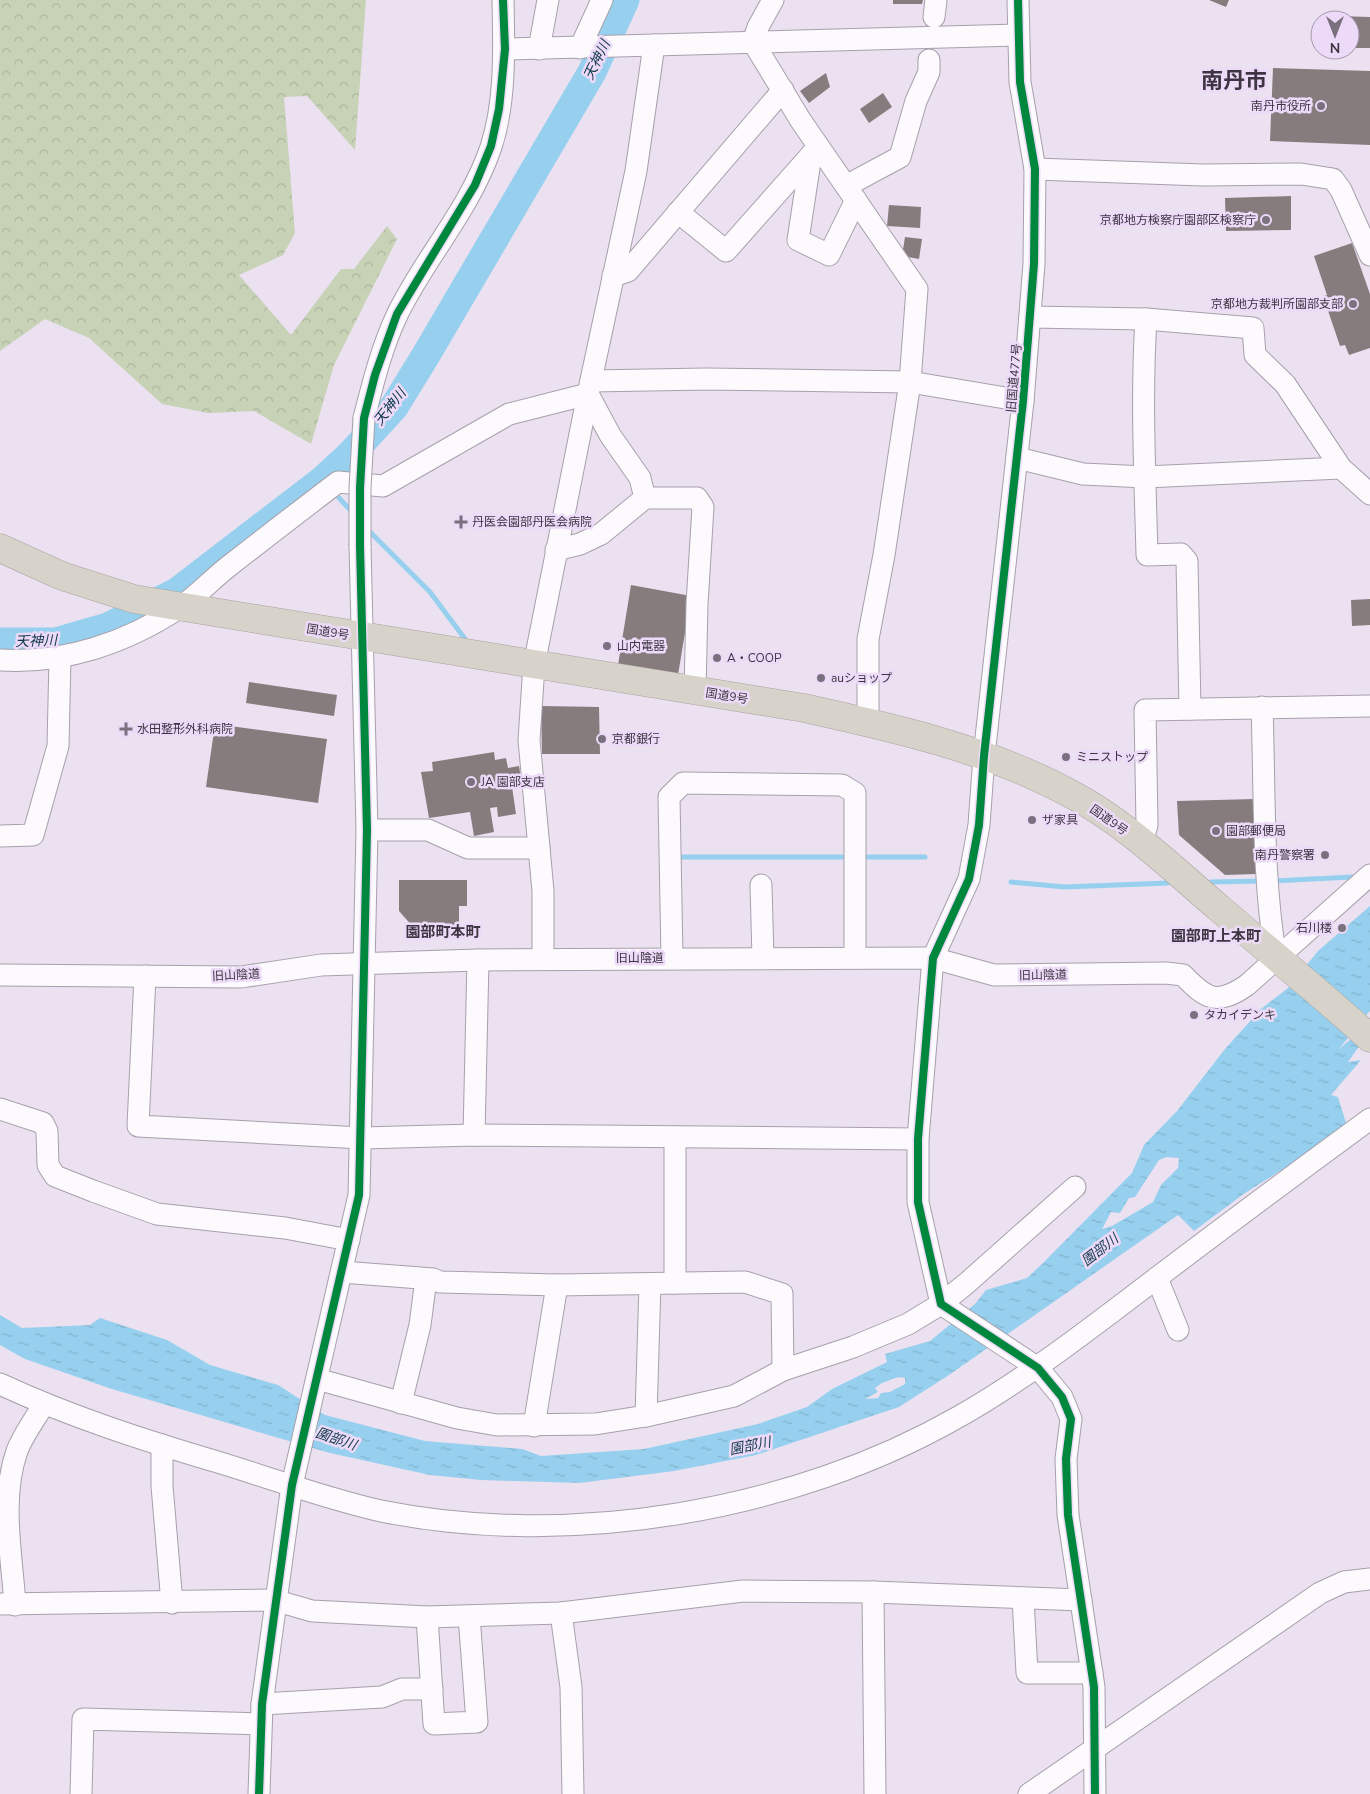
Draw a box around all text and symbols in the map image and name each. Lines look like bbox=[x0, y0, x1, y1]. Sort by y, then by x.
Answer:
north arrow bbox=[1310, 10, 1360, 60]
water label: 天神川 bbox=[579, 35, 616, 83]
text: N bbox=[1330, 38, 1340, 57]
district label: 南丹市 bbox=[1201, 66, 1267, 96]
place label: 南丹市役所 bbox=[1251, 98, 1311, 114]
marker: 南丹市役所 bbox=[1315, 100, 1327, 112]
place label: 京都地方検察庁園部区検察庁 bbox=[1100, 212, 1256, 228]
marker: 京都地方検察庁園部区検察庁 bbox=[1260, 214, 1272, 226]
place label: 京都地方裁判所園部支部 bbox=[1211, 296, 1343, 312]
marker: 京都地方裁判所園部支部 bbox=[1347, 298, 1359, 310]
street label: 旧国道477号 bbox=[1003, 343, 1025, 413]
water label: 天神川 bbox=[370, 383, 412, 429]
place label: 丹医会園部丹医会病院 bbox=[472, 514, 592, 530]
marker: 丹医会園部丹医会病院 bbox=[454, 515, 468, 529]
street label: 国道9号 bbox=[305, 621, 351, 643]
water label: 天神川 bbox=[15, 631, 59, 651]
place label: 山内電器 bbox=[617, 638, 665, 654]
marker: 山内電器 bbox=[601, 640, 613, 652]
place label: A・COOP bbox=[727, 650, 782, 666]
marker: A・COOP bbox=[711, 652, 723, 664]
place label: auショップ bbox=[831, 670, 892, 686]
marker: auショップ bbox=[815, 672, 827, 684]
street label: 国道9号 bbox=[704, 685, 750, 707]
place label: 水田整形外科病院 bbox=[137, 721, 233, 737]
marker: 水田整形外科病院 bbox=[119, 722, 133, 736]
place label: 京都銀行 bbox=[612, 731, 660, 747]
marker: 京都銀行 bbox=[596, 733, 608, 745]
place label: ミニストップ bbox=[1076, 749, 1148, 765]
marker: ミニストップ bbox=[1060, 751, 1072, 763]
place label: JA 園部支店 bbox=[480, 774, 545, 790]
marker: JA 園部支店 bbox=[465, 776, 477, 788]
street label: 国道9号 bbox=[1087, 801, 1131, 839]
place label: ザ家具 bbox=[1042, 812, 1078, 828]
marker: ザ家具 bbox=[1026, 814, 1038, 826]
place label: 園部郵便局 bbox=[1226, 823, 1286, 839]
marker: 園部郵便局 bbox=[1210, 825, 1222, 837]
place label: 南丹警察署 bbox=[1255, 847, 1315, 863]
marker: 南丹警察署 bbox=[1319, 849, 1331, 861]
place label: 石川楼 bbox=[1296, 920, 1332, 936]
district label: 園部町本町 bbox=[405, 922, 481, 942]
marker: 石川楼 bbox=[1336, 922, 1348, 934]
district label: 園部町上本町 bbox=[1171, 926, 1261, 946]
street label: 旧山陰道 bbox=[616, 950, 664, 966]
street label: 旧山陰道 bbox=[212, 966, 260, 984]
street label: 旧山陰道 bbox=[1019, 967, 1067, 983]
place label: タカイデンキ bbox=[1204, 1007, 1276, 1023]
marker: タカイデンキ bbox=[1188, 1009, 1200, 1021]
water label: 園部川 bbox=[1078, 1228, 1124, 1270]
water label: 園部川 bbox=[313, 1423, 361, 1455]
water label: 園部川 bbox=[728, 1432, 774, 1459]

